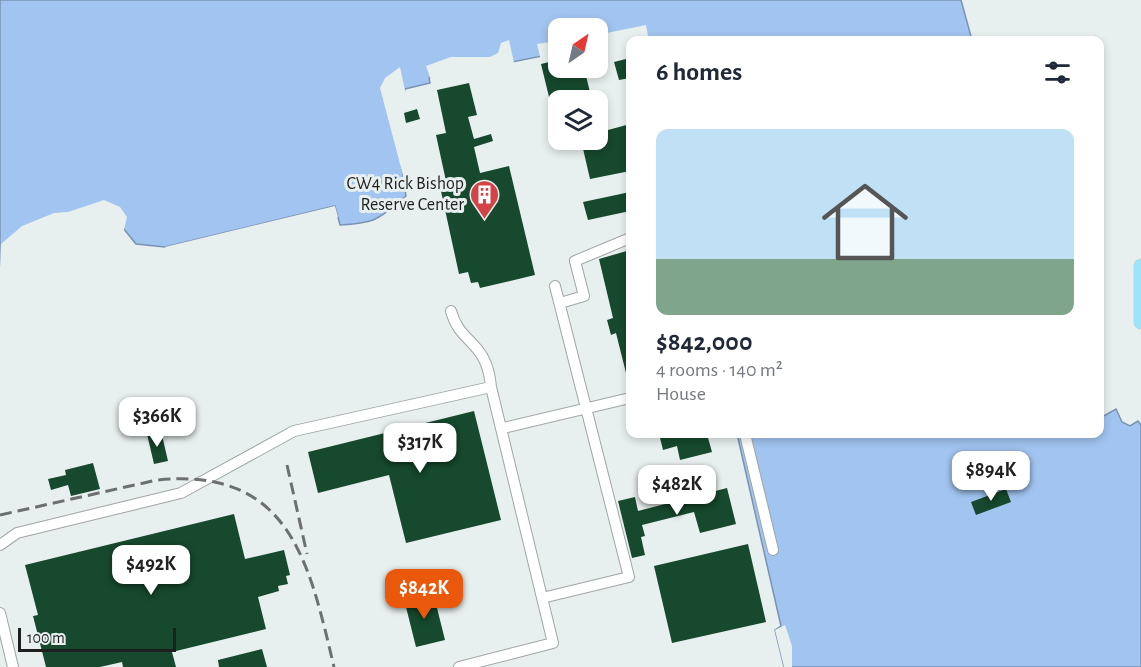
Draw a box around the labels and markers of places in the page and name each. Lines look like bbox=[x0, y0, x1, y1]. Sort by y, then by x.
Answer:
place label: CW4 Rick Bishop Reserve Center bbox=[346, 175, 464, 214]
building icon: CW4 Rick Bishop Reserve Center bbox=[469, 178, 501, 220]
pin: $366K bbox=[115, 397, 199, 448]
pin: $317K bbox=[378, 423, 462, 474]
pin: $894K bbox=[949, 451, 1033, 502]
pin: $482K bbox=[635, 465, 719, 516]
pin: $492K bbox=[109, 545, 193, 596]
pin: $842K bbox=[382, 569, 466, 620]

